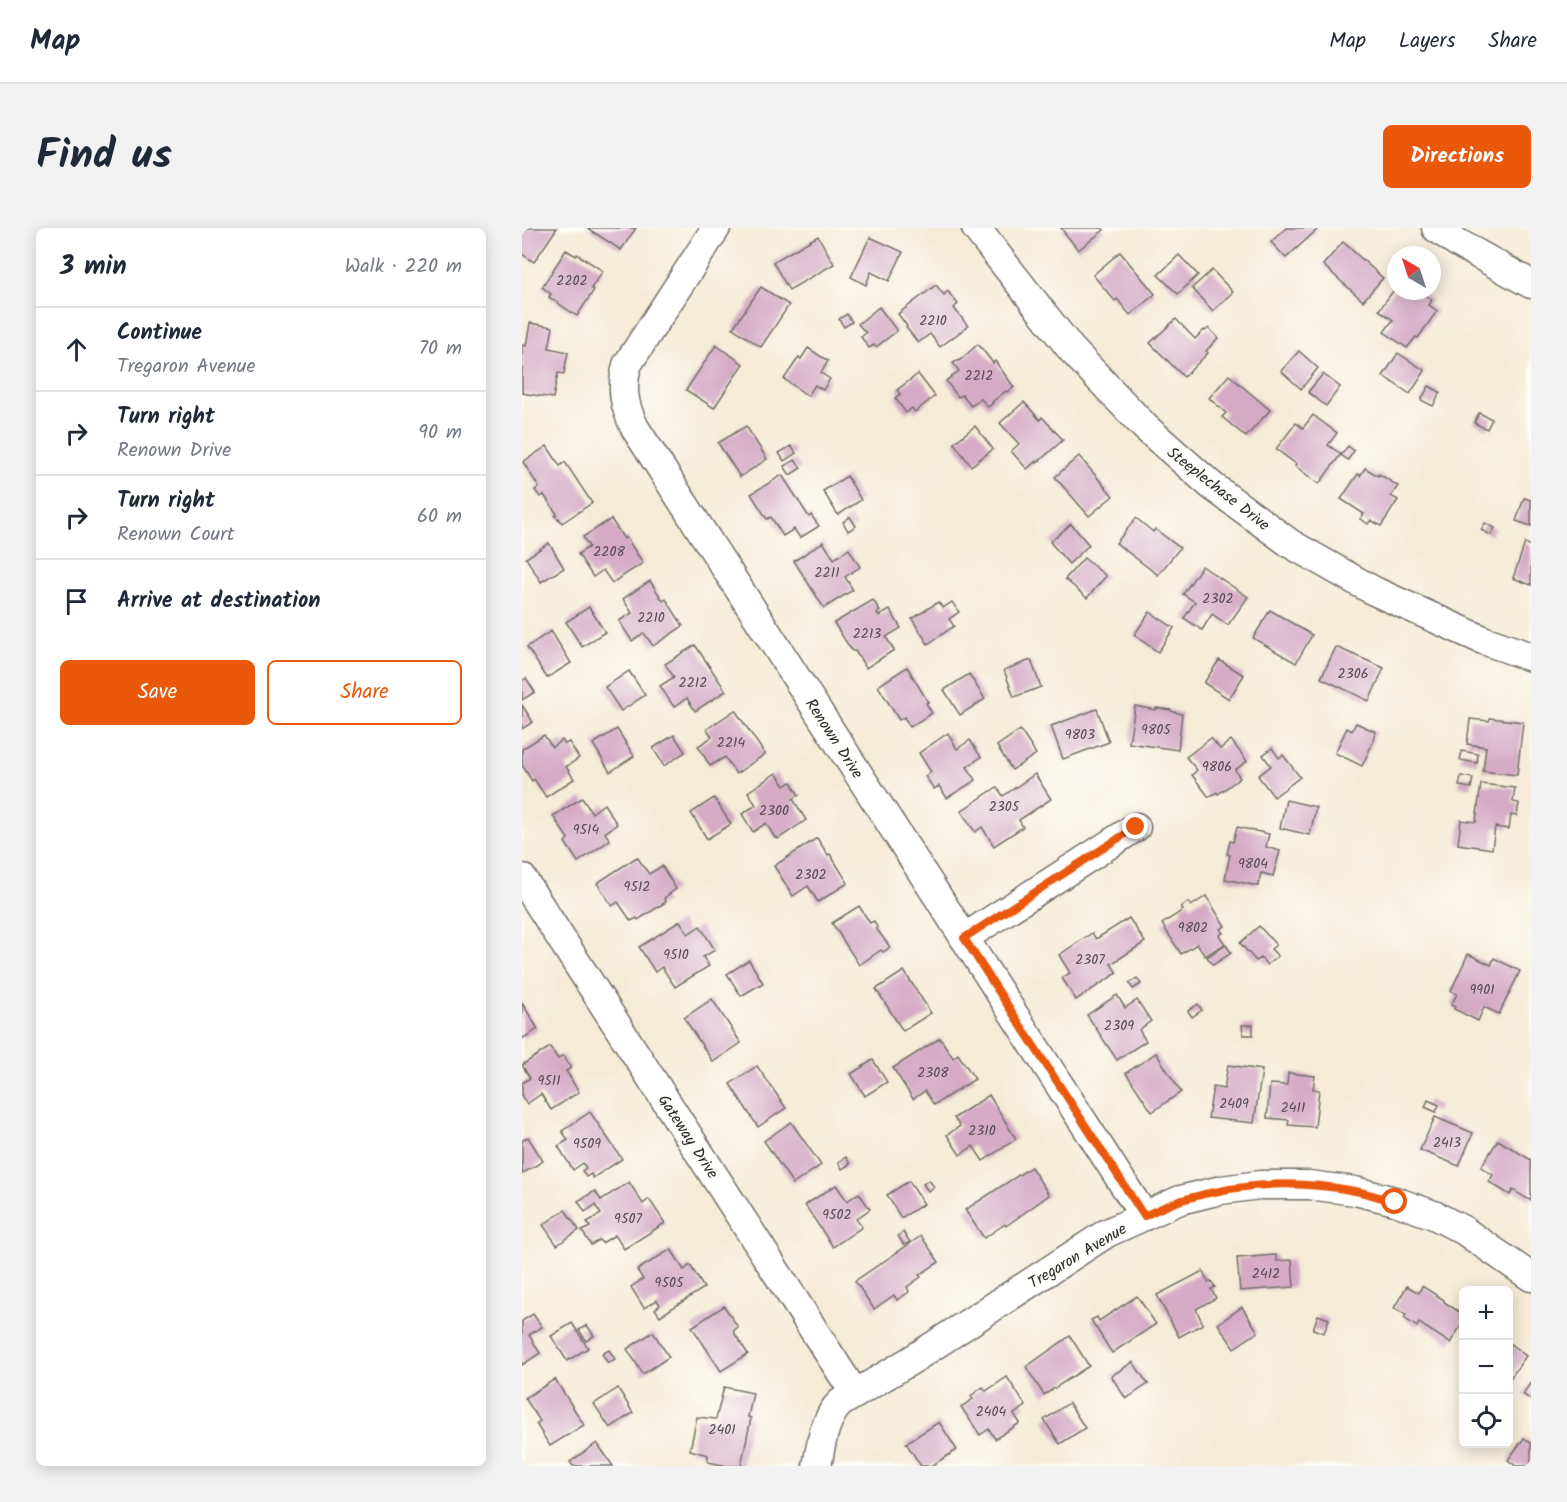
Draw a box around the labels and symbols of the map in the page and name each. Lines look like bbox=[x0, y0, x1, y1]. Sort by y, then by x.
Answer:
north arrow bbox=[1387, 246, 1441, 300]
house number: 2202 bbox=[556, 270, 588, 292]
house number: 2210 bbox=[919, 310, 947, 332]
house number: 2212 bbox=[965, 365, 993, 387]
street label: Steeplechase Drive bbox=[1161, 441, 1275, 537]
house number: 2208 bbox=[593, 541, 625, 563]
house number: 2211 bbox=[814, 562, 840, 584]
house number: 2302 bbox=[1202, 588, 1234, 610]
house number: 2210 bbox=[637, 607, 665, 629]
house number: 2213 bbox=[853, 623, 881, 645]
house number: 2306 bbox=[1338, 663, 1368, 685]
house number: 2212 bbox=[679, 672, 707, 694]
street label: Renown Drive bbox=[798, 694, 869, 784]
house number: 9805 bbox=[1141, 719, 1172, 741]
house number: 9803 bbox=[1065, 724, 1095, 746]
house number: 2214 bbox=[717, 732, 745, 754]
house number: 9806 bbox=[1202, 756, 1232, 778]
house number: 2305 bbox=[989, 796, 1021, 818]
house number: 2300 bbox=[759, 800, 789, 822]
route end bbox=[1122, 813, 1148, 839]
house number: 9514 bbox=[573, 819, 600, 841]
house number: 9804 bbox=[1238, 853, 1268, 875]
house number: 2302 bbox=[795, 864, 827, 886]
house number: 9512 bbox=[624, 876, 650, 898]
house number: 9802 bbox=[1178, 917, 1208, 939]
house number: 9510 bbox=[663, 944, 689, 966]
house number: 2307 bbox=[1075, 949, 1105, 971]
house number: 9901 bbox=[1469, 979, 1495, 1001]
house number: 2309 bbox=[1104, 1015, 1134, 1037]
house number: 2308 bbox=[917, 1062, 949, 1084]
house number: 9511 bbox=[537, 1070, 561, 1092]
street label: Gateway Drive bbox=[651, 1090, 724, 1184]
house number: 2409 bbox=[1219, 1093, 1249, 1115]
house number: 2411 bbox=[1281, 1097, 1305, 1119]
house number: 2310 bbox=[968, 1120, 996, 1142]
house number: 2413 bbox=[1433, 1132, 1461, 1154]
house number: 9509 bbox=[573, 1133, 601, 1155]
route start bbox=[1381, 1188, 1407, 1214]
house number: 9502 bbox=[822, 1204, 852, 1226]
house number: 9507 bbox=[614, 1208, 642, 1230]
street label: Tregaron Avenue bbox=[1024, 1217, 1132, 1296]
house number: 2412 bbox=[1252, 1263, 1280, 1285]
house number: 9505 bbox=[655, 1272, 685, 1294]
house number: 2404 bbox=[976, 1401, 1007, 1423]
house number: 2401 bbox=[708, 1419, 736, 1441]

